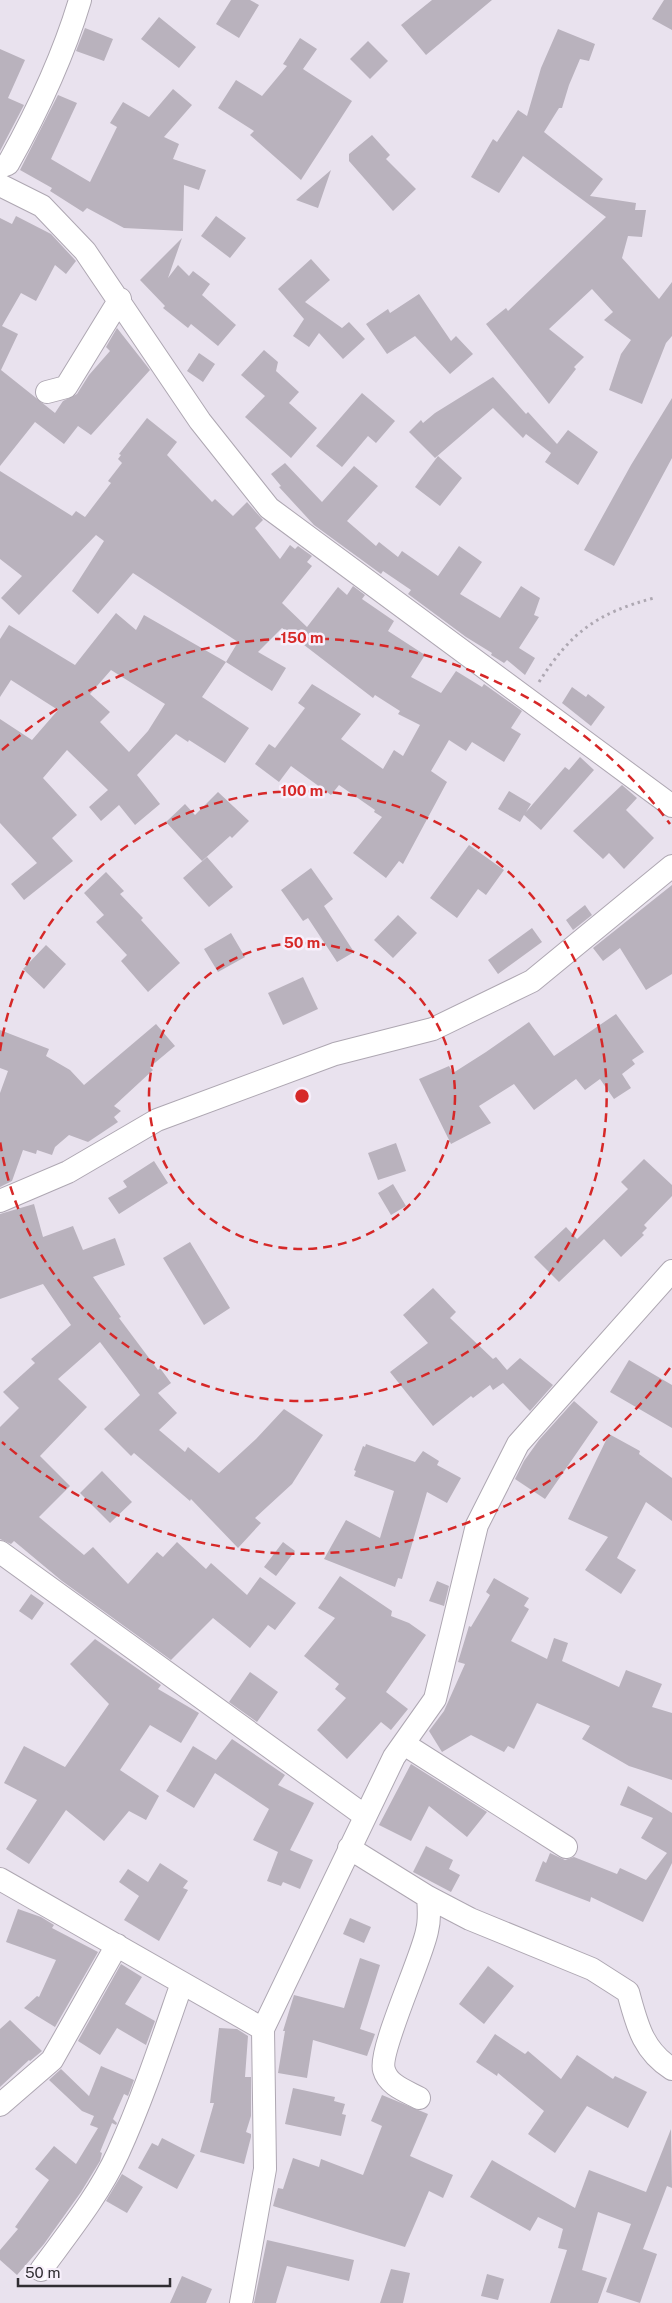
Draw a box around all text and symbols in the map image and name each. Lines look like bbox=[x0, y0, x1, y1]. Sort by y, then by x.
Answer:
text: 150 m bbox=[280, 629, 324, 646]
text: 100 m bbox=[281, 782, 323, 799]
text: 50 m bbox=[284, 934, 320, 951]
centre of rings bbox=[293, 1087, 311, 1105]
scale bar bbox=[18, 2256, 170, 2288]
text: 50 m bbox=[25, 2264, 60, 2281]

